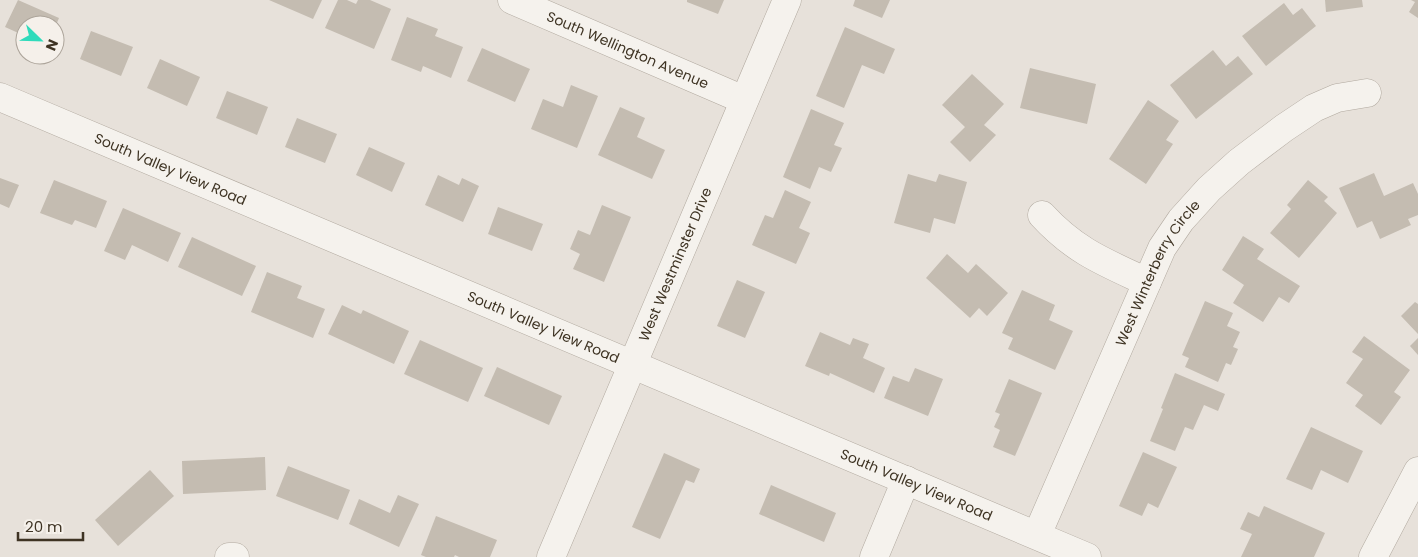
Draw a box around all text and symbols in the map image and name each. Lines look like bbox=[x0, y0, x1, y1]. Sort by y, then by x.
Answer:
street label: South Wellington Avenue bbox=[544, 6, 712, 94]
north arrow bbox=[15, 15, 65, 65]
text: N bbox=[41, 36, 63, 54]
street label: South Valley View Road bbox=[91, 128, 250, 210]
street label: West Westminster Drive bbox=[634, 184, 717, 344]
street label: West Winterberry Circle bbox=[1110, 195, 1205, 349]
street label: South Valley View Road bbox=[464, 286, 622, 368]
street label: South Valley View Road bbox=[837, 444, 995, 526]
scale bar bbox=[18, 510, 82, 542]
text: 20 m bbox=[25, 516, 63, 537]

